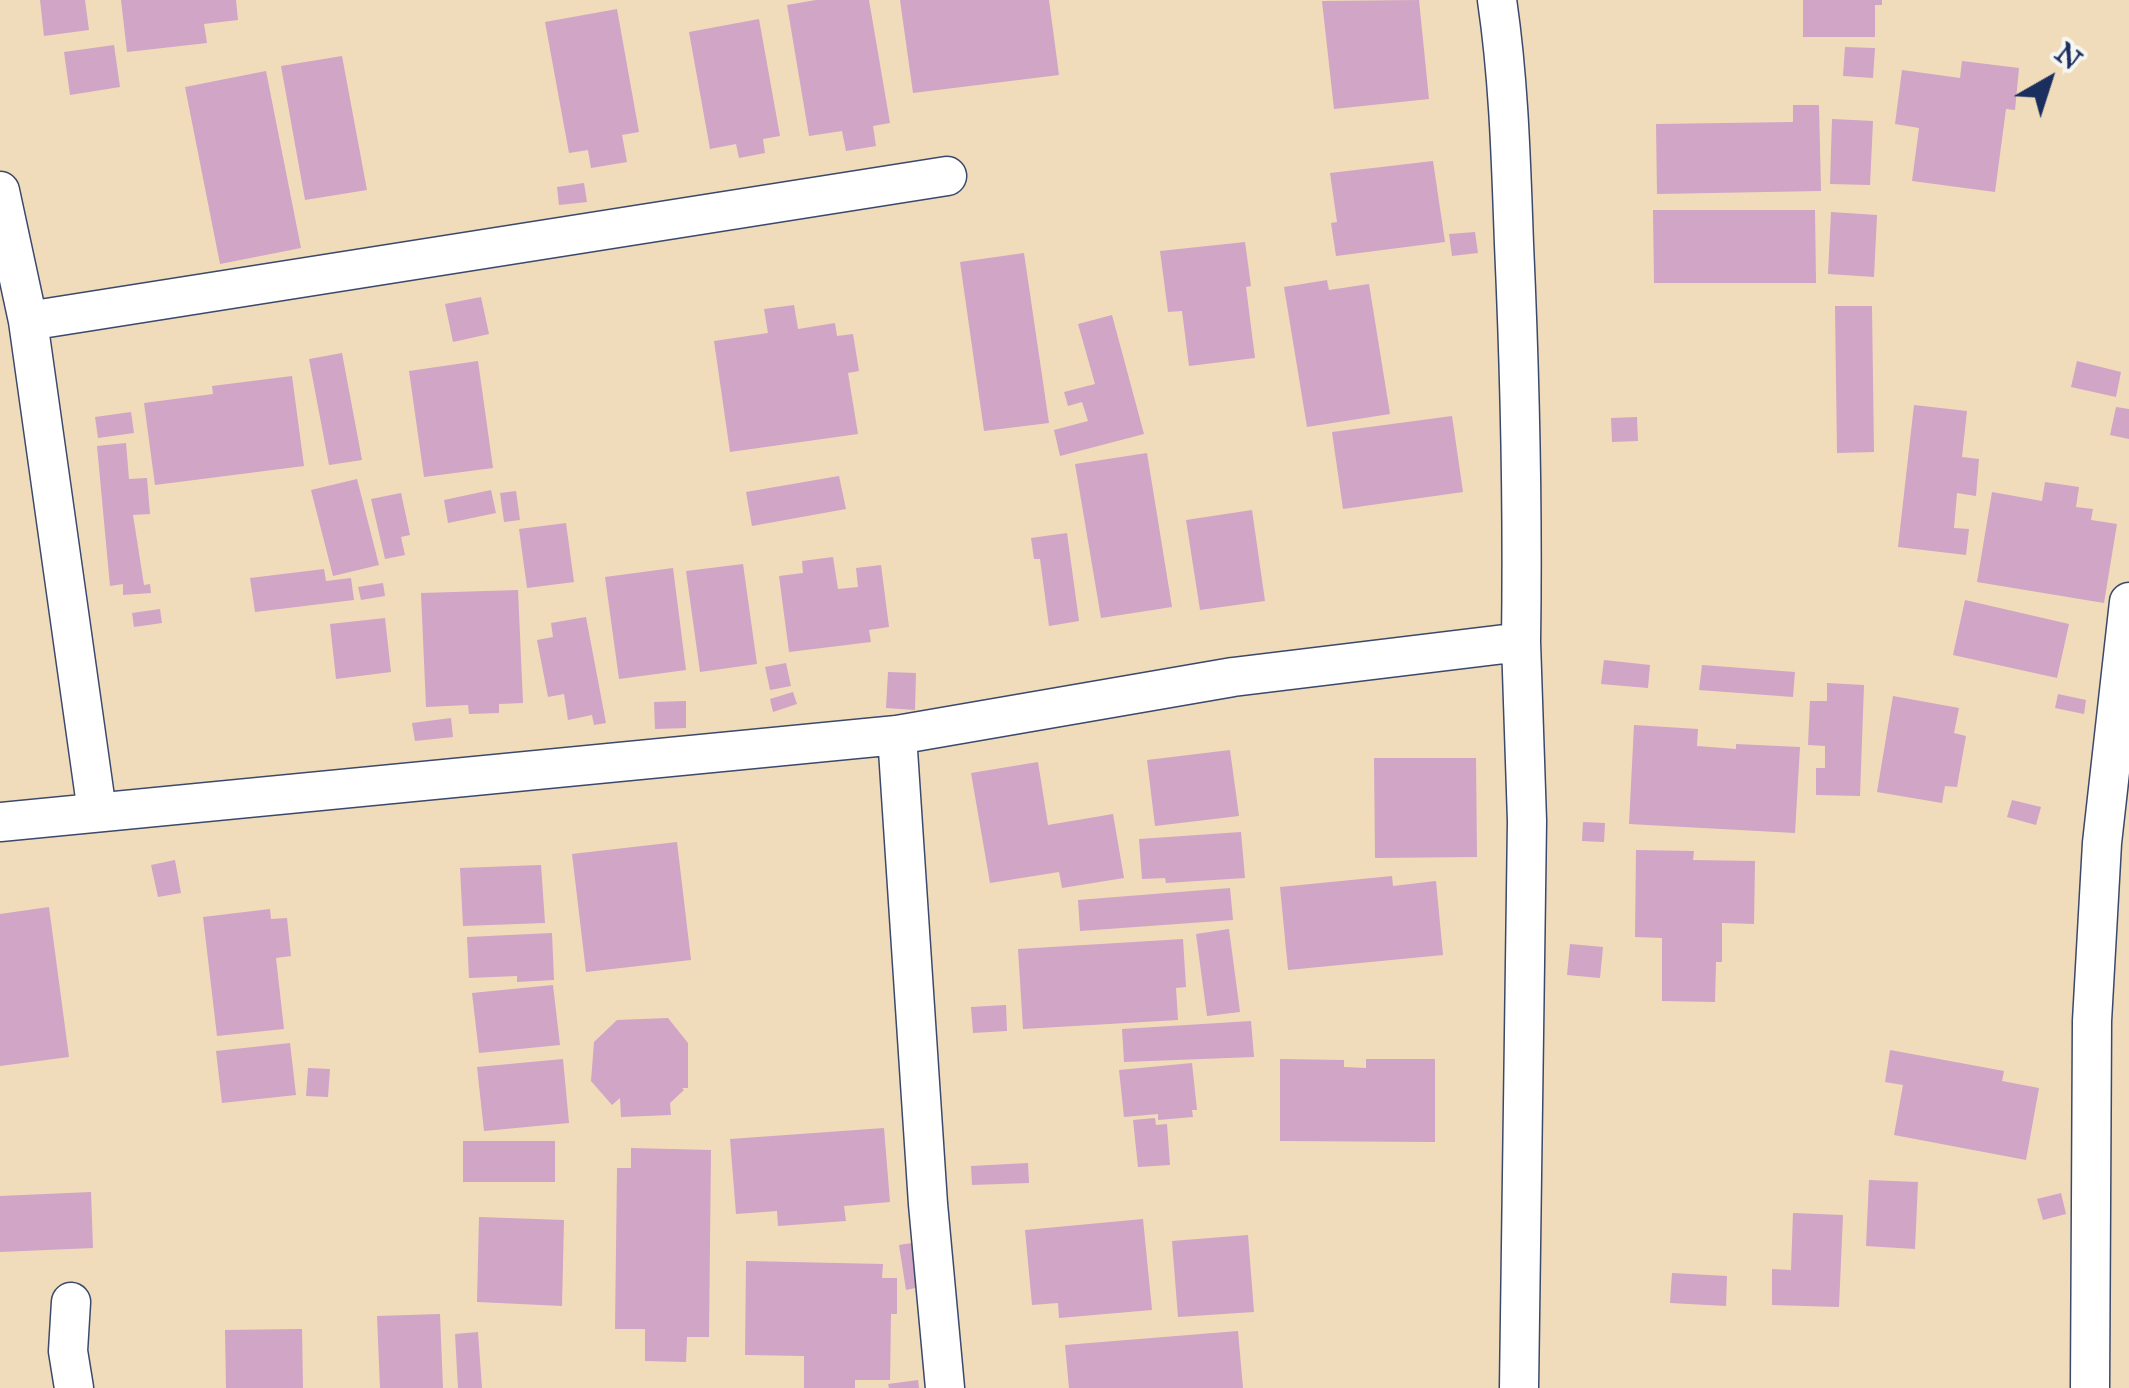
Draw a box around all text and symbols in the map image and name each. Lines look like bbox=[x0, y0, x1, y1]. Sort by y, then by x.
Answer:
north arrow bbox=[1999, 30, 2099, 130]
text: N bbox=[2048, 35, 2088, 77]

